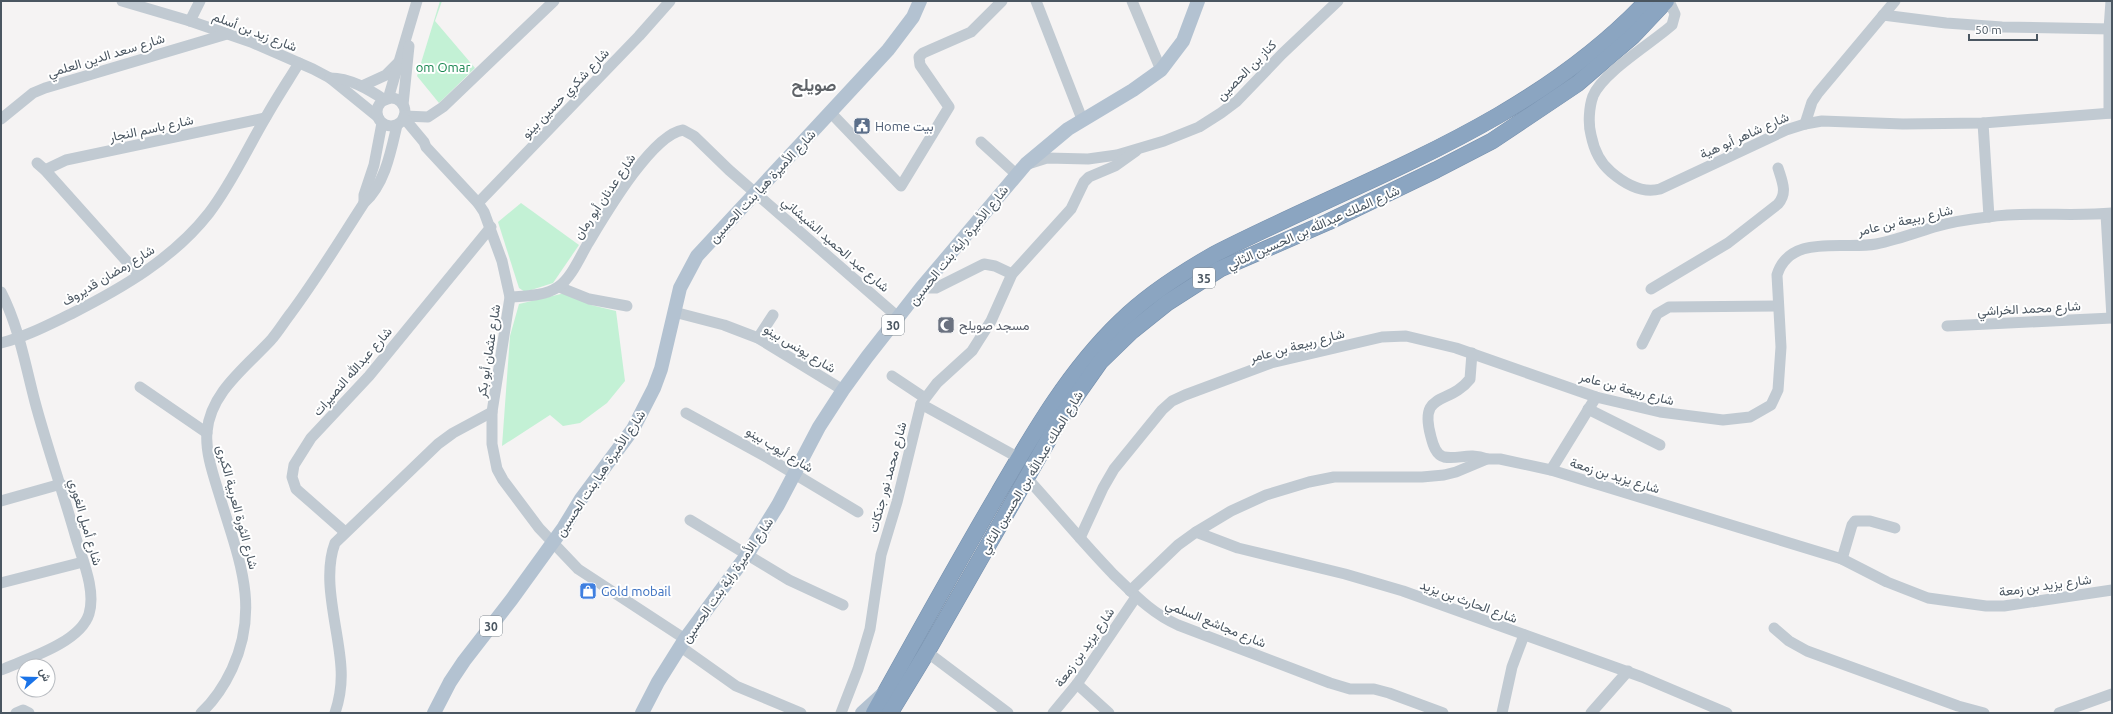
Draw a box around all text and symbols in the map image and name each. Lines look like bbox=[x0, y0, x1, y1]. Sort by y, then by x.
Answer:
street label: شارع زيد بن أسلم bbox=[210, 8, 299, 56]
scale bar bbox=[1969, 16, 2037, 42]
text: 50 m bbox=[1975, 23, 2002, 36]
street label: شارع سعد الدين العلمي bbox=[46, 31, 167, 83]
street label: كناز بن الحصين bbox=[1213, 37, 1280, 104]
street label: شارع شكري حسين بينو bbox=[519, 45, 614, 143]
park label: om Omar bbox=[416, 60, 470, 74]
district label: صويلح bbox=[792, 75, 836, 97]
street label: شارع شاهر أبو هية bbox=[1697, 109, 1792, 164]
street label: شارع باسم النجار bbox=[107, 112, 195, 147]
public building icon: Home بيت bbox=[852, 116, 872, 136]
place label: Home بيت bbox=[875, 119, 934, 134]
street label: شارع الأميرة هيا بنت الحسين bbox=[706, 127, 820, 247]
street label: شارع عدنان أبو رمان bbox=[570, 151, 640, 243]
street label: شارع الملك عبدالله بن الحسين الثاني bbox=[1225, 182, 1403, 275]
street label: شارع الأميرة راية بنت الحسين bbox=[906, 183, 1013, 309]
street label: شارع عبد الحميد الشيشاني bbox=[777, 194, 892, 297]
street label: شارع ربيعة بن عامر bbox=[1855, 202, 1955, 241]
street label: شارع رمضان قديروف bbox=[59, 242, 158, 311]
road number: 35 bbox=[1193, 268, 1215, 288]
street label: شارع محمد الخراشي bbox=[1977, 298, 2081, 322]
street label: شارع عثمان أبو بكر bbox=[474, 303, 505, 400]
road number: 30 bbox=[882, 315, 904, 335]
mosque icon: مسجد صويلح bbox=[936, 315, 956, 335]
place label: مسجد صويلح bbox=[959, 318, 1030, 335]
street label: شارع يونس بينو bbox=[760, 321, 838, 377]
street label: شارع عبدالله النصيرات bbox=[310, 324, 397, 420]
street label: شارع ربيعة بن عامر bbox=[1247, 326, 1347, 368]
street label: شارع ربيعة بن عامر bbox=[1576, 368, 1676, 410]
street label: شارع الملك عبدالله بن الحسين الثاني bbox=[977, 388, 1089, 558]
street label: شارع الأميرة هيا بنت الحسين bbox=[552, 407, 650, 540]
street label: شارع محمد نور جنكات bbox=[866, 420, 911, 534]
street label: شارع أيوب بينو bbox=[742, 423, 816, 477]
street label: شارع الثورة العربية الكبرى bbox=[212, 443, 261, 571]
street label: شارع يزيد بن زمعة bbox=[1567, 455, 1662, 498]
street label: شارع أميل الغوري bbox=[63, 477, 105, 568]
street label: شارع الأميرة راية بنت الحسين bbox=[678, 515, 778, 647]
street label: شارع يزيد بن زمعة bbox=[1998, 572, 2093, 601]
street label: شارع الحارث بن يزيد bbox=[1417, 577, 1520, 628]
shop icon: Gold mobail bbox=[578, 581, 598, 601]
place label: Gold mobail bbox=[601, 584, 671, 598]
street label: شارع مجاشع السلمي bbox=[1162, 596, 1268, 653]
street label: شارع يزيد بن زمعة bbox=[1052, 605, 1119, 691]
road number: 30 bbox=[480, 616, 502, 636]
north arrow bbox=[16, 658, 56, 698]
text: ش bbox=[37, 666, 53, 683]

